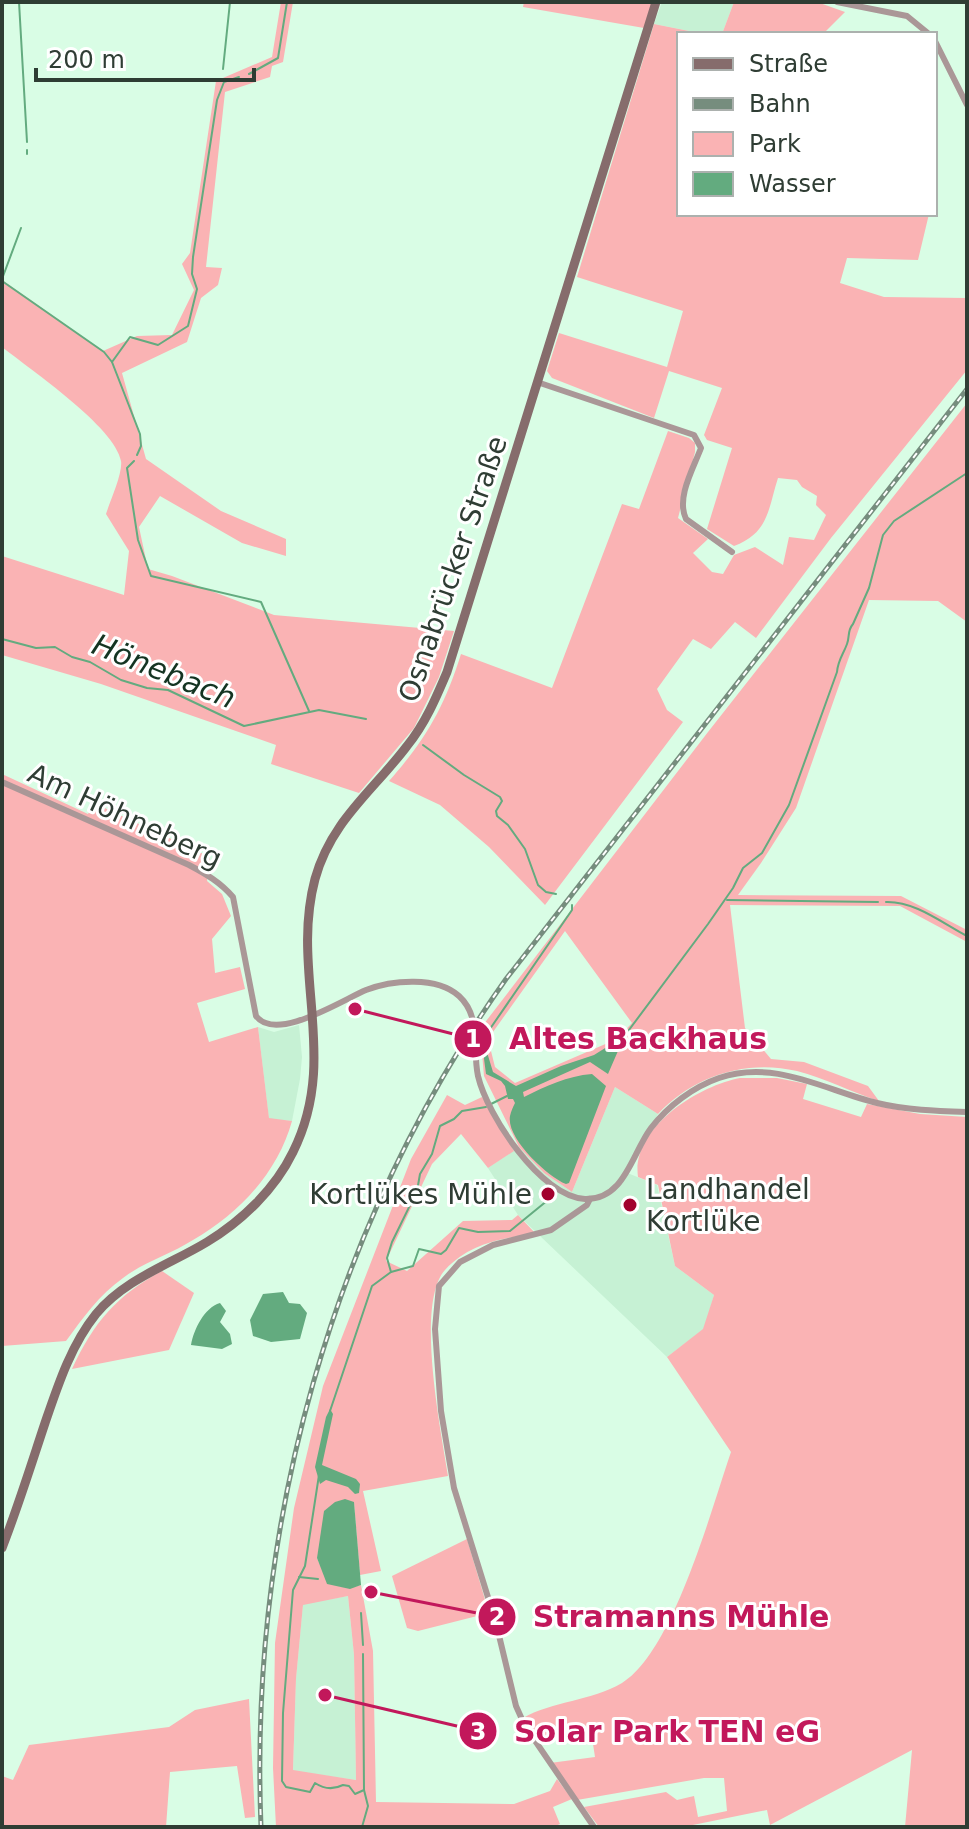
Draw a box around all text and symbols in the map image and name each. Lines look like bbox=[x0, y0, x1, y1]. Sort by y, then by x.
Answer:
scale bar bbox=[36, 32, 254, 82]
legend bbox=[677, 32, 937, 216]
text: 200 m bbox=[48, 46, 125, 74]
text: Straße bbox=[749, 50, 828, 78]
text: Bahn bbox=[749, 90, 811, 118]
text: Park bbox=[749, 130, 801, 158]
text: Wasser bbox=[749, 170, 836, 198]
street label: Osnabrücker Straße bbox=[392, 432, 514, 706]
water label: Hönebach bbox=[87, 626, 241, 716]
street label: Am Höhneberg bbox=[23, 757, 227, 875]
callout: Altes Backhaus bbox=[453, 1012, 783, 1066]
text: Altes Backhaus bbox=[509, 1021, 767, 1056]
text: 1 bbox=[465, 1025, 481, 1053]
place label: Landhandel Kortlüke bbox=[646, 1173, 810, 1238]
place label: Kortlükes Mühle bbox=[309, 1178, 532, 1211]
marker: Kortlükes Mühle bbox=[539, 1185, 557, 1203]
marker: Landhandel Kortlüke bbox=[621, 1196, 639, 1214]
callout: Stramanns Mühle bbox=[477, 1590, 845, 1644]
text: Stramanns Mühle bbox=[533, 1599, 829, 1634]
text: 2 bbox=[489, 1603, 505, 1631]
callout: Solar Park TEN eG bbox=[458, 1704, 836, 1758]
text: Solar Park TEN eG bbox=[514, 1714, 820, 1749]
text: 3 bbox=[470, 1718, 486, 1746]

